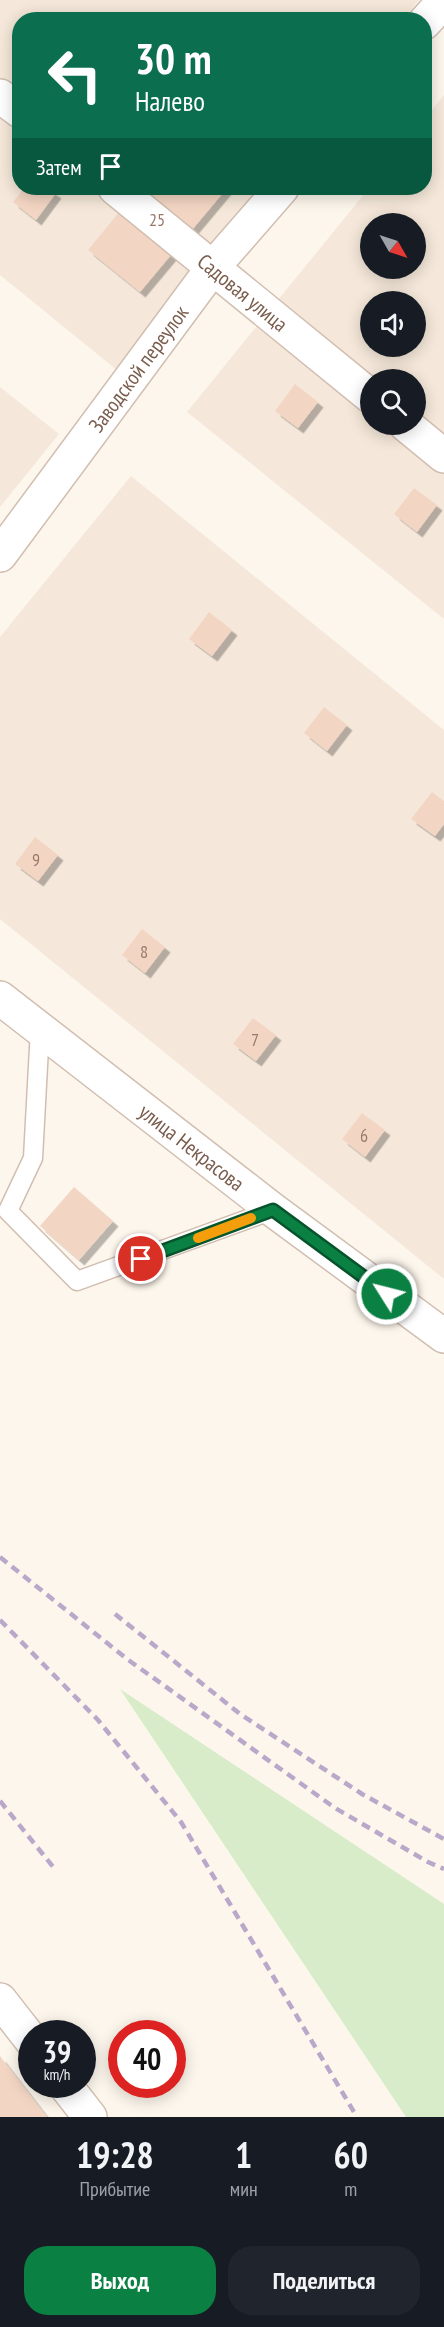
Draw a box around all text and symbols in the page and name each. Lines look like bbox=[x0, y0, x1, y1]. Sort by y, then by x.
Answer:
text: 30 m bbox=[135, 31, 212, 86]
icon: left bbox=[36, 36, 114, 114]
text: Налево bbox=[135, 84, 205, 118]
icon: arrive bbox=[94, 150, 127, 183]
text: Затем bbox=[36, 153, 82, 181]
house number: 25 bbox=[149, 208, 165, 231]
north arrow bbox=[360, 213, 426, 279]
map controls bbox=[360, 213, 426, 435]
street label: Садовая улица bbox=[192, 247, 294, 337]
button: sound bbox=[360, 291, 426, 357]
street label: Заводской переулок bbox=[82, 300, 194, 437]
button: search bbox=[360, 369, 426, 435]
house number: 9 bbox=[32, 848, 40, 871]
house number: 8 bbox=[140, 940, 148, 963]
house number: 7 bbox=[251, 1028, 259, 1051]
street label: улица Некрасова bbox=[134, 1098, 250, 1196]
house number: 6 bbox=[360, 1124, 368, 1147]
pin bbox=[115, 1233, 166, 1284]
icon: arrive bbox=[124, 1242, 157, 1275]
position arrow bbox=[355, 1262, 419, 1326]
speed limit sign: 40 bbox=[108, 2020, 186, 2098]
text: 39 bbox=[43, 2032, 71, 2071]
text: km/h bbox=[44, 2065, 70, 2084]
text: 19:28 bbox=[76, 2131, 154, 2178]
text: 1 bbox=[235, 2131, 252, 2178]
text: 60 bbox=[334, 2131, 368, 2178]
text: Прибытие bbox=[79, 2176, 150, 2202]
text: мин bbox=[230, 2176, 258, 2202]
text: m bbox=[344, 2176, 357, 2202]
button: Выход bbox=[24, 2246, 216, 2315]
button: Поделиться bbox=[228, 2246, 420, 2315]

